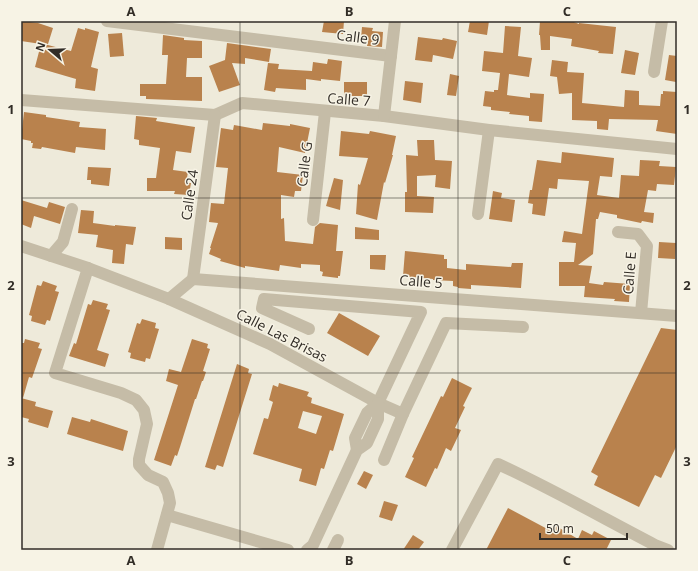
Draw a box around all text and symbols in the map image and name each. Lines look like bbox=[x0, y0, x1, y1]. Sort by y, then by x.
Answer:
text: A bbox=[127, 2, 136, 20]
text: B bbox=[345, 2, 354, 20]
text: C bbox=[563, 2, 571, 20]
street label: Calle 9 bbox=[335, 25, 381, 49]
north arrow bbox=[30, 30, 70, 70]
text: N bbox=[32, 40, 49, 53]
street label: Calle 7 bbox=[327, 88, 371, 110]
text: 1 bbox=[7, 100, 15, 118]
text: 1 bbox=[683, 100, 691, 118]
street label: Calle G bbox=[292, 140, 316, 188]
street label: Calle 24 bbox=[176, 168, 202, 222]
street label: Calle E bbox=[618, 251, 640, 295]
street label: Calle 5 bbox=[399, 270, 443, 292]
text: 2 bbox=[7, 276, 15, 294]
text: 2 bbox=[683, 276, 691, 294]
street label: Calle Las Brisas bbox=[233, 304, 331, 366]
text: 3 bbox=[7, 452, 15, 470]
text: 3 bbox=[683, 452, 691, 470]
scale bar bbox=[540, 515, 627, 541]
text: 50 m bbox=[546, 520, 574, 537]
text: A bbox=[127, 551, 136, 569]
text: B bbox=[345, 551, 354, 569]
text: C bbox=[563, 551, 571, 569]

